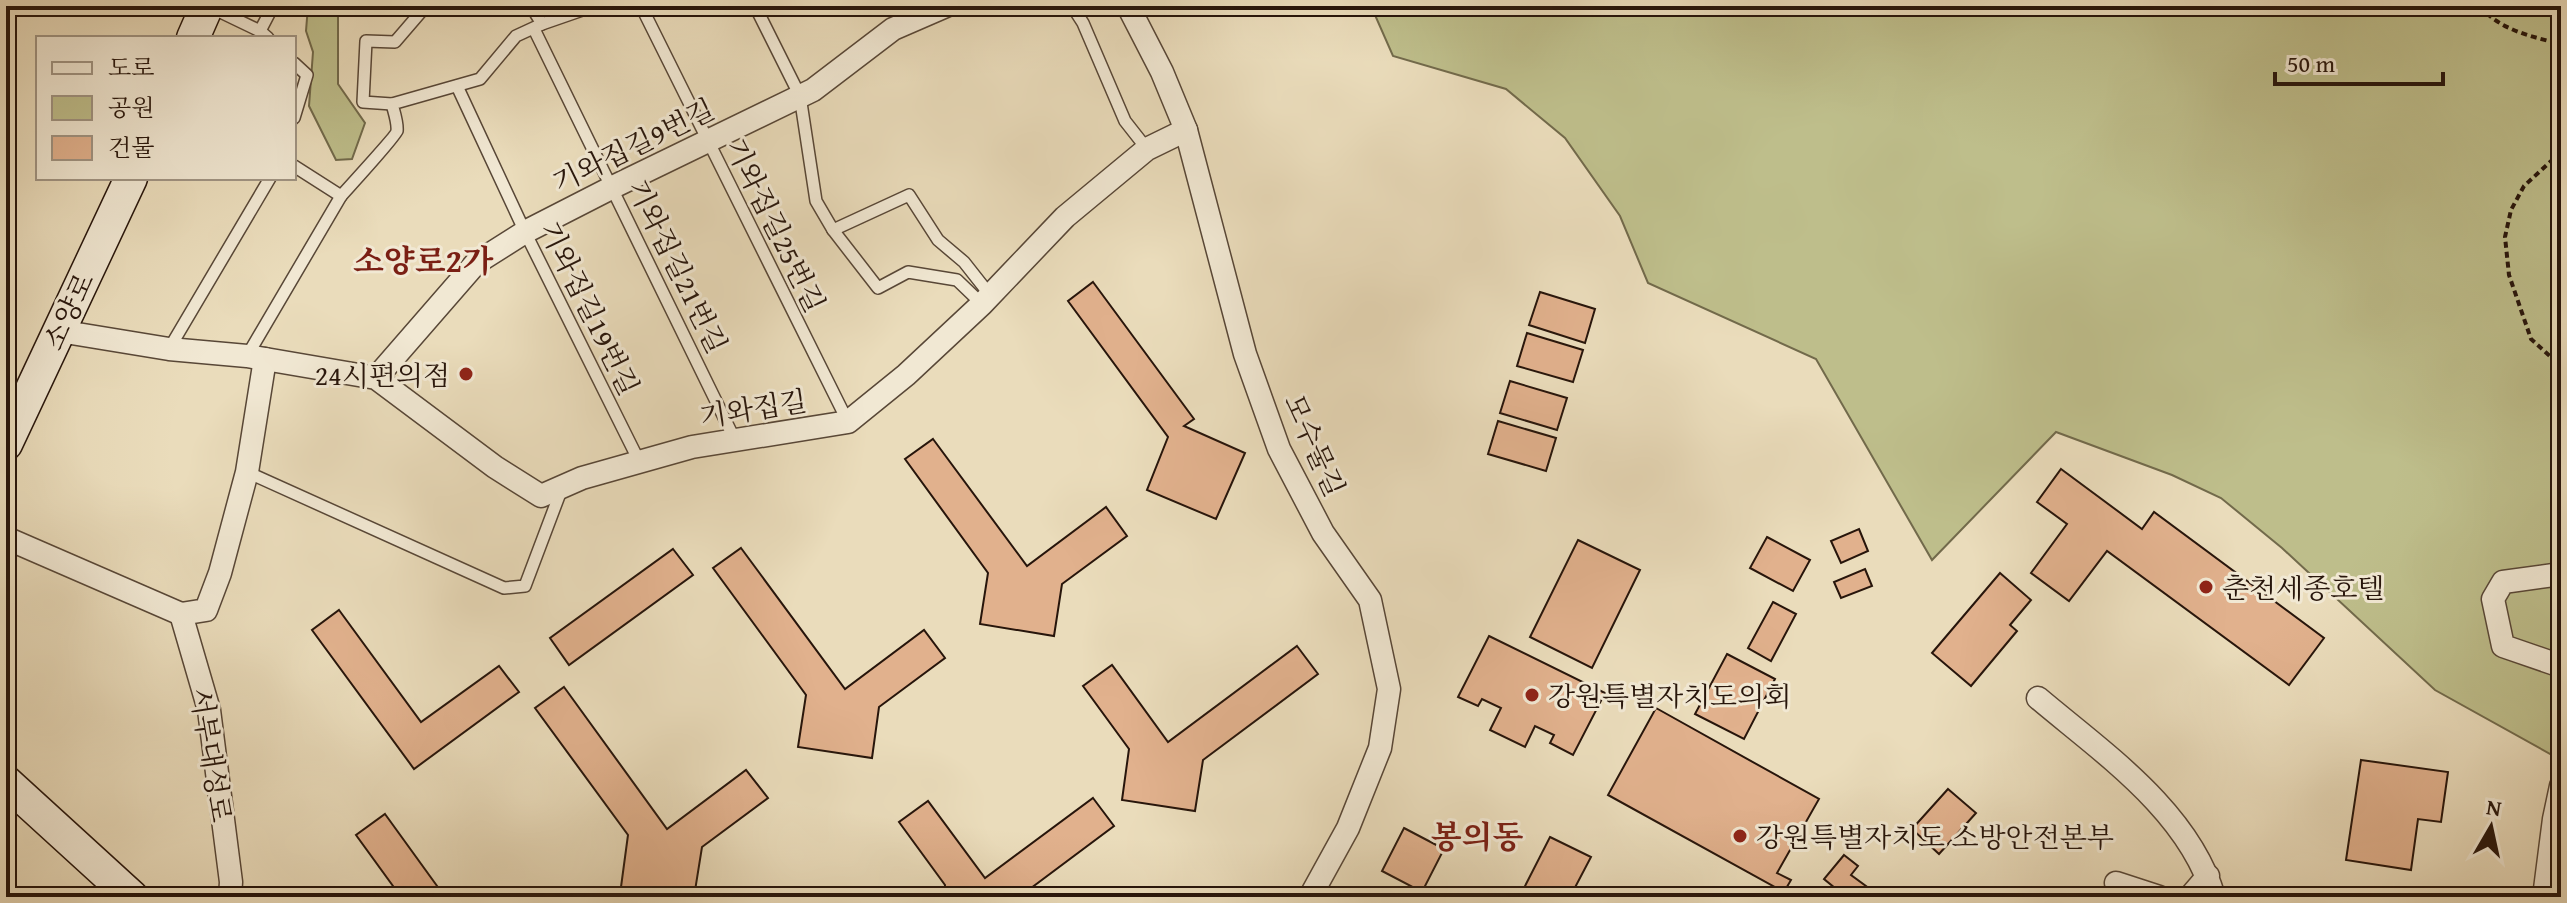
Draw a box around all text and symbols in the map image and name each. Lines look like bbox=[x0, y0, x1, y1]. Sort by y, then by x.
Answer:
legend bbox=[36, 36, 296, 180]
scale bar bbox=[2275, 36, 2443, 86]
text: 50 m bbox=[2287, 46, 2335, 81]
text: 도로 bbox=[108, 50, 154, 85]
street label: 기와집길9번길 bbox=[545, 88, 721, 202]
text: 공원 bbox=[108, 90, 154, 125]
text: 건물 bbox=[108, 130, 154, 165]
street label: 기와집길25번길 bbox=[716, 131, 836, 319]
street label: 기와집길21번길 bbox=[618, 172, 738, 360]
street label: 기와집길19번길 bbox=[530, 214, 650, 402]
district label: 소양로2가 bbox=[353, 237, 494, 284]
street label: 소양로 bbox=[32, 266, 104, 356]
place label: 24시편의점 bbox=[315, 354, 450, 395]
marker: 24시편의점 bbox=[457, 365, 475, 383]
street label: 기와집길 bbox=[696, 379, 810, 437]
street label: 모수물길 bbox=[1274, 387, 1356, 503]
place label: 춘천세종호텔 bbox=[2222, 567, 2384, 608]
marker: 춘천세종호텔 bbox=[2197, 578, 2215, 596]
place label: 강원특별자치도의회 bbox=[1548, 675, 1791, 716]
street label: 서부대성로 bbox=[181, 685, 243, 825]
marker: 강원특별자치도의회 bbox=[1523, 686, 1541, 704]
north arrow bbox=[2451, 787, 2531, 867]
text: N bbox=[2484, 790, 2504, 824]
district label: 봉의동 bbox=[1431, 813, 1523, 860]
place label: 강원특별자치도 소방안전본부 bbox=[1756, 816, 2114, 857]
marker: 강원특별자치도 소방안전본부 bbox=[1731, 827, 1749, 845]

